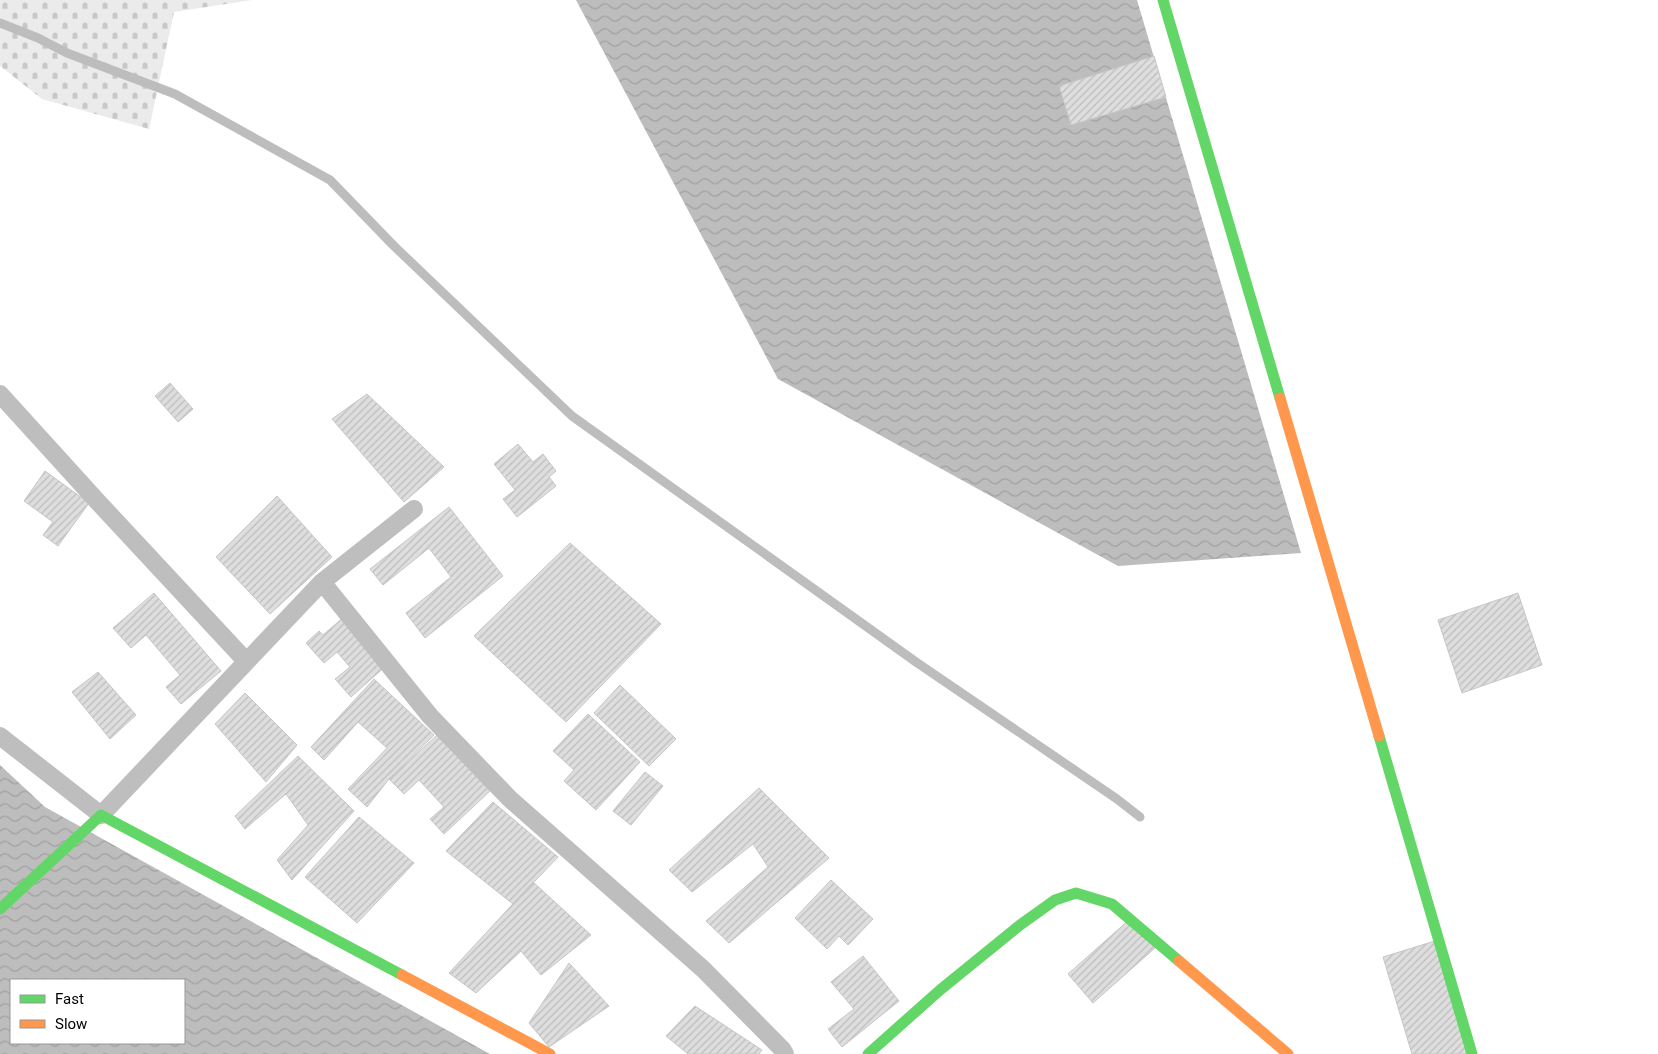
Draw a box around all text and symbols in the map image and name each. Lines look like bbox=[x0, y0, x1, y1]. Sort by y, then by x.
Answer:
legend bbox=[10, 979, 185, 1044]
text: Fast bbox=[55, 990, 84, 1008]
text: Slow bbox=[55, 1015, 87, 1033]

